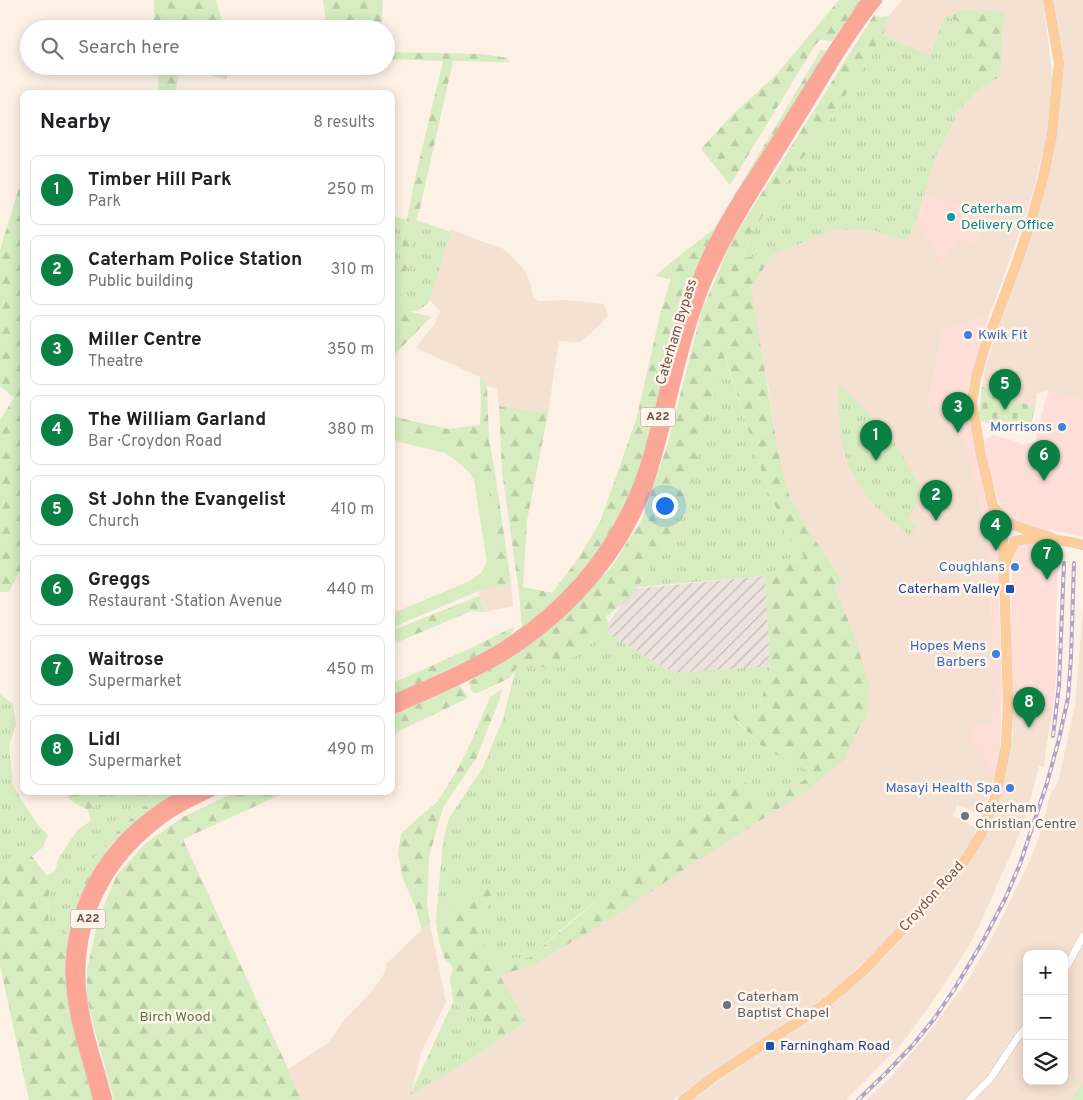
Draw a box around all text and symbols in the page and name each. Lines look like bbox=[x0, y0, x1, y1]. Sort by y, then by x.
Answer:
search box bbox=[20, 20, 395, 75]
icon: search bbox=[38, 34, 66, 62]
text: Search here bbox=[78, 36, 180, 60]
text: Nearby bbox=[40, 109, 111, 136]
text: 8 results bbox=[313, 113, 375, 133]
text: Timber Hill Park bbox=[88, 168, 232, 192]
text: 1 bbox=[54, 180, 60, 200]
text: 250 m bbox=[327, 180, 374, 200]
text: Park bbox=[88, 192, 121, 212]
place label: Caterham Delivery Office bbox=[961, 201, 1054, 234]
marker: Caterham Delivery Office bbox=[945, 211, 957, 223]
text: Caterham Police Station bbox=[88, 248, 302, 272]
text: 2 bbox=[52, 260, 62, 280]
text: 310 m bbox=[331, 260, 374, 280]
text: Public building bbox=[88, 272, 193, 292]
street label: Caterham Bypass bbox=[653, 277, 701, 387]
place label: Kwik Fit bbox=[978, 327, 1028, 344]
text: Miller Centre bbox=[88, 328, 202, 352]
marker: Kwik Fit bbox=[962, 329, 974, 341]
text: 3 bbox=[52, 340, 62, 360]
text: 350 m bbox=[327, 340, 374, 360]
text: Theatre bbox=[88, 352, 143, 372]
pin: 5 bbox=[989, 369, 1021, 410]
pin: 3 bbox=[942, 392, 974, 433]
text: The William Garland bbox=[88, 408, 266, 432]
road number: A22 bbox=[640, 408, 676, 427]
place label: Morrisons bbox=[990, 419, 1052, 436]
text: 4 bbox=[52, 420, 62, 440]
text: 380 m bbox=[327, 420, 374, 440]
pin: 1 bbox=[860, 420, 892, 461]
marker: Morrisons bbox=[1056, 421, 1068, 433]
text: Bar · Croydon Road bbox=[88, 432, 222, 452]
pin: 6 bbox=[1028, 440, 1060, 481]
pin: 2 bbox=[920, 480, 952, 521]
text: St John the Evangelist bbox=[88, 488, 286, 512]
your location bbox=[652, 493, 678, 519]
text: 5 bbox=[52, 500, 62, 520]
text: 410 m bbox=[331, 500, 374, 520]
pin: 4 bbox=[980, 510, 1012, 551]
text: Church bbox=[88, 512, 139, 532]
pin: 7 bbox=[1031, 539, 1063, 580]
place label: Coughlans bbox=[939, 559, 1005, 576]
marker: Coughlans bbox=[1009, 561, 1021, 573]
text: Greggs bbox=[88, 568, 150, 592]
text: 6 bbox=[52, 580, 62, 600]
text: 440 m bbox=[327, 580, 374, 600]
place label: Caterham Valley bbox=[898, 581, 1000, 598]
marker: Caterham Valley bbox=[1004, 583, 1016, 595]
text: Restaurant · Station Avenue bbox=[88, 592, 282, 612]
place label: Hopes Mens Barbers bbox=[910, 638, 986, 671]
text: Waitrose bbox=[88, 648, 164, 672]
marker: Hopes Mens Barbers bbox=[990, 648, 1002, 660]
text: 7 bbox=[53, 660, 61, 680]
text: 450 m bbox=[327, 660, 374, 680]
text: Supermarket bbox=[88, 672, 182, 692]
pin: 8 bbox=[1013, 687, 1045, 728]
text: Lidl bbox=[88, 728, 121, 752]
text: 8 bbox=[52, 740, 62, 760]
text: 490 m bbox=[327, 740, 374, 760]
text: Supermarket bbox=[88, 752, 182, 772]
place label: Masayi Health Spa bbox=[885, 780, 1000, 797]
marker: Masayi Health Spa bbox=[1004, 782, 1016, 794]
place label: Caterham Christian Centre bbox=[975, 800, 1077, 833]
marker: Caterham Christian Centre bbox=[959, 810, 971, 822]
street label: Croydon Road bbox=[896, 858, 968, 936]
road number: A22 bbox=[70, 910, 106, 929]
map controls bbox=[1023, 950, 1068, 1085]
button: + bbox=[1023, 950, 1068, 995]
place label: Caterham Baptist Chapel bbox=[737, 989, 829, 1022]
button: − bbox=[1023, 995, 1068, 1040]
marker: Caterham Baptist Chapel bbox=[721, 999, 733, 1011]
park label: Birch Wood bbox=[139, 1009, 211, 1026]
place label: Farningham Road bbox=[780, 1038, 890, 1055]
marker: Farningham Road bbox=[764, 1040, 776, 1052]
button: layers bbox=[1023, 1040, 1068, 1085]

